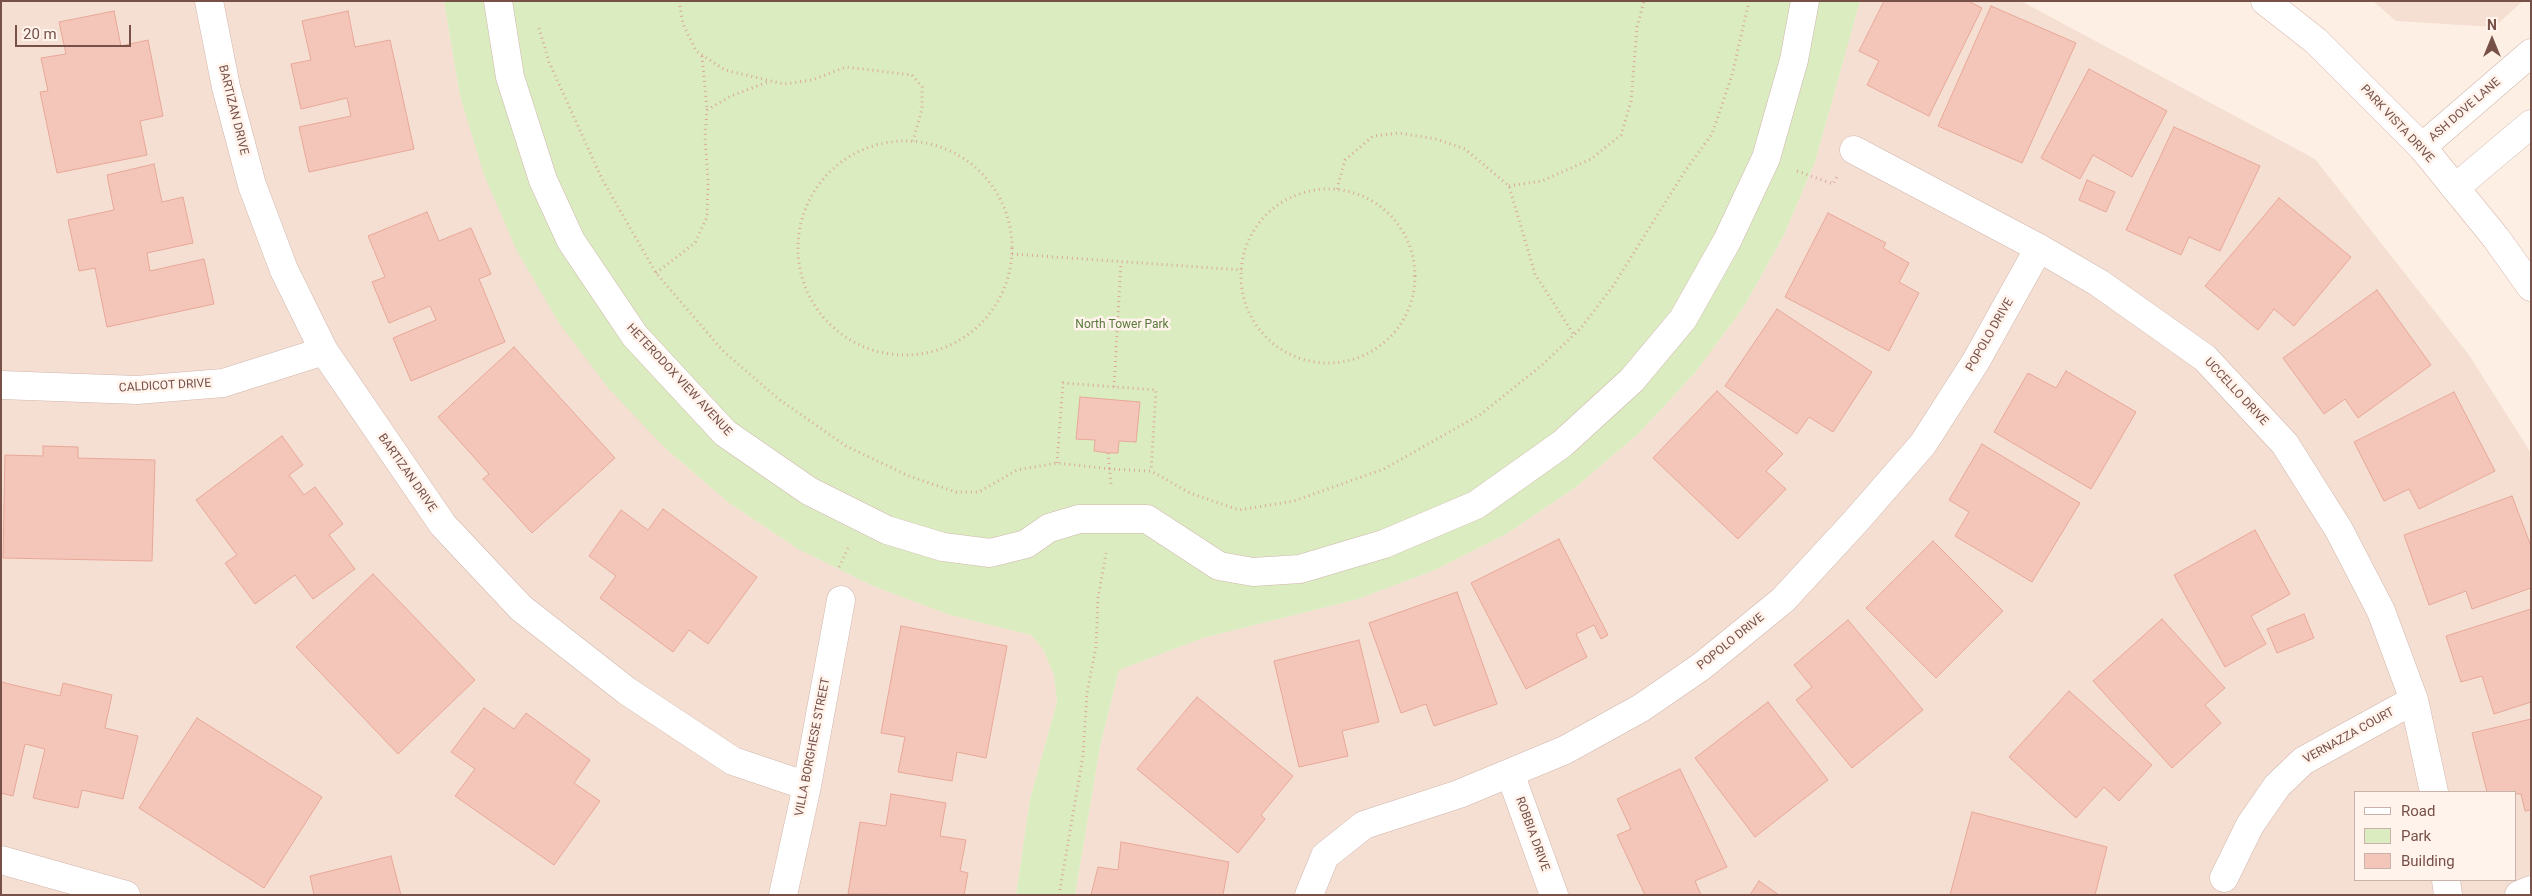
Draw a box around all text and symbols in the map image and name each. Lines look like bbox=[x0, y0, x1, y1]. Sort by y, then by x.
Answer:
scale bar bbox=[18, 15, 134, 47]
north arrow bbox=[2467, 15, 2517, 65]
text: N bbox=[2487, 17, 2497, 33]
text: 20 m bbox=[23, 25, 57, 43]
street label: BARTIZAN DRIVE bbox=[215, 63, 251, 157]
street label: ASH DOVE LANE bbox=[2426, 75, 2504, 145]
street label: PARK VISTA DRIVE bbox=[2357, 82, 2437, 166]
street label: POPOLO DRIVE bbox=[1963, 296, 2017, 374]
park label: North Tower Park bbox=[1075, 318, 1169, 332]
street label: HETERODOX VIEW AVENUE bbox=[623, 321, 735, 439]
street label: UCCELLO DRIVE bbox=[2201, 355, 2271, 429]
street label: CALDICOT DRIVE bbox=[119, 376, 211, 396]
street label: BARTIZAN DRIVE bbox=[375, 431, 439, 515]
street label: POPOLO DRIVE bbox=[1695, 611, 1767, 673]
street label: VILLA BORGHESE STREET bbox=[792, 676, 834, 818]
street label: VERNAZZA COURT bbox=[2301, 705, 2397, 767]
legend bbox=[2354, 791, 2517, 881]
street label: ROBBIA DRIVE bbox=[1512, 795, 1552, 873]
text: Road bbox=[2401, 802, 2435, 820]
text: Park bbox=[2401, 827, 2431, 845]
text: Building bbox=[2401, 852, 2455, 870]

